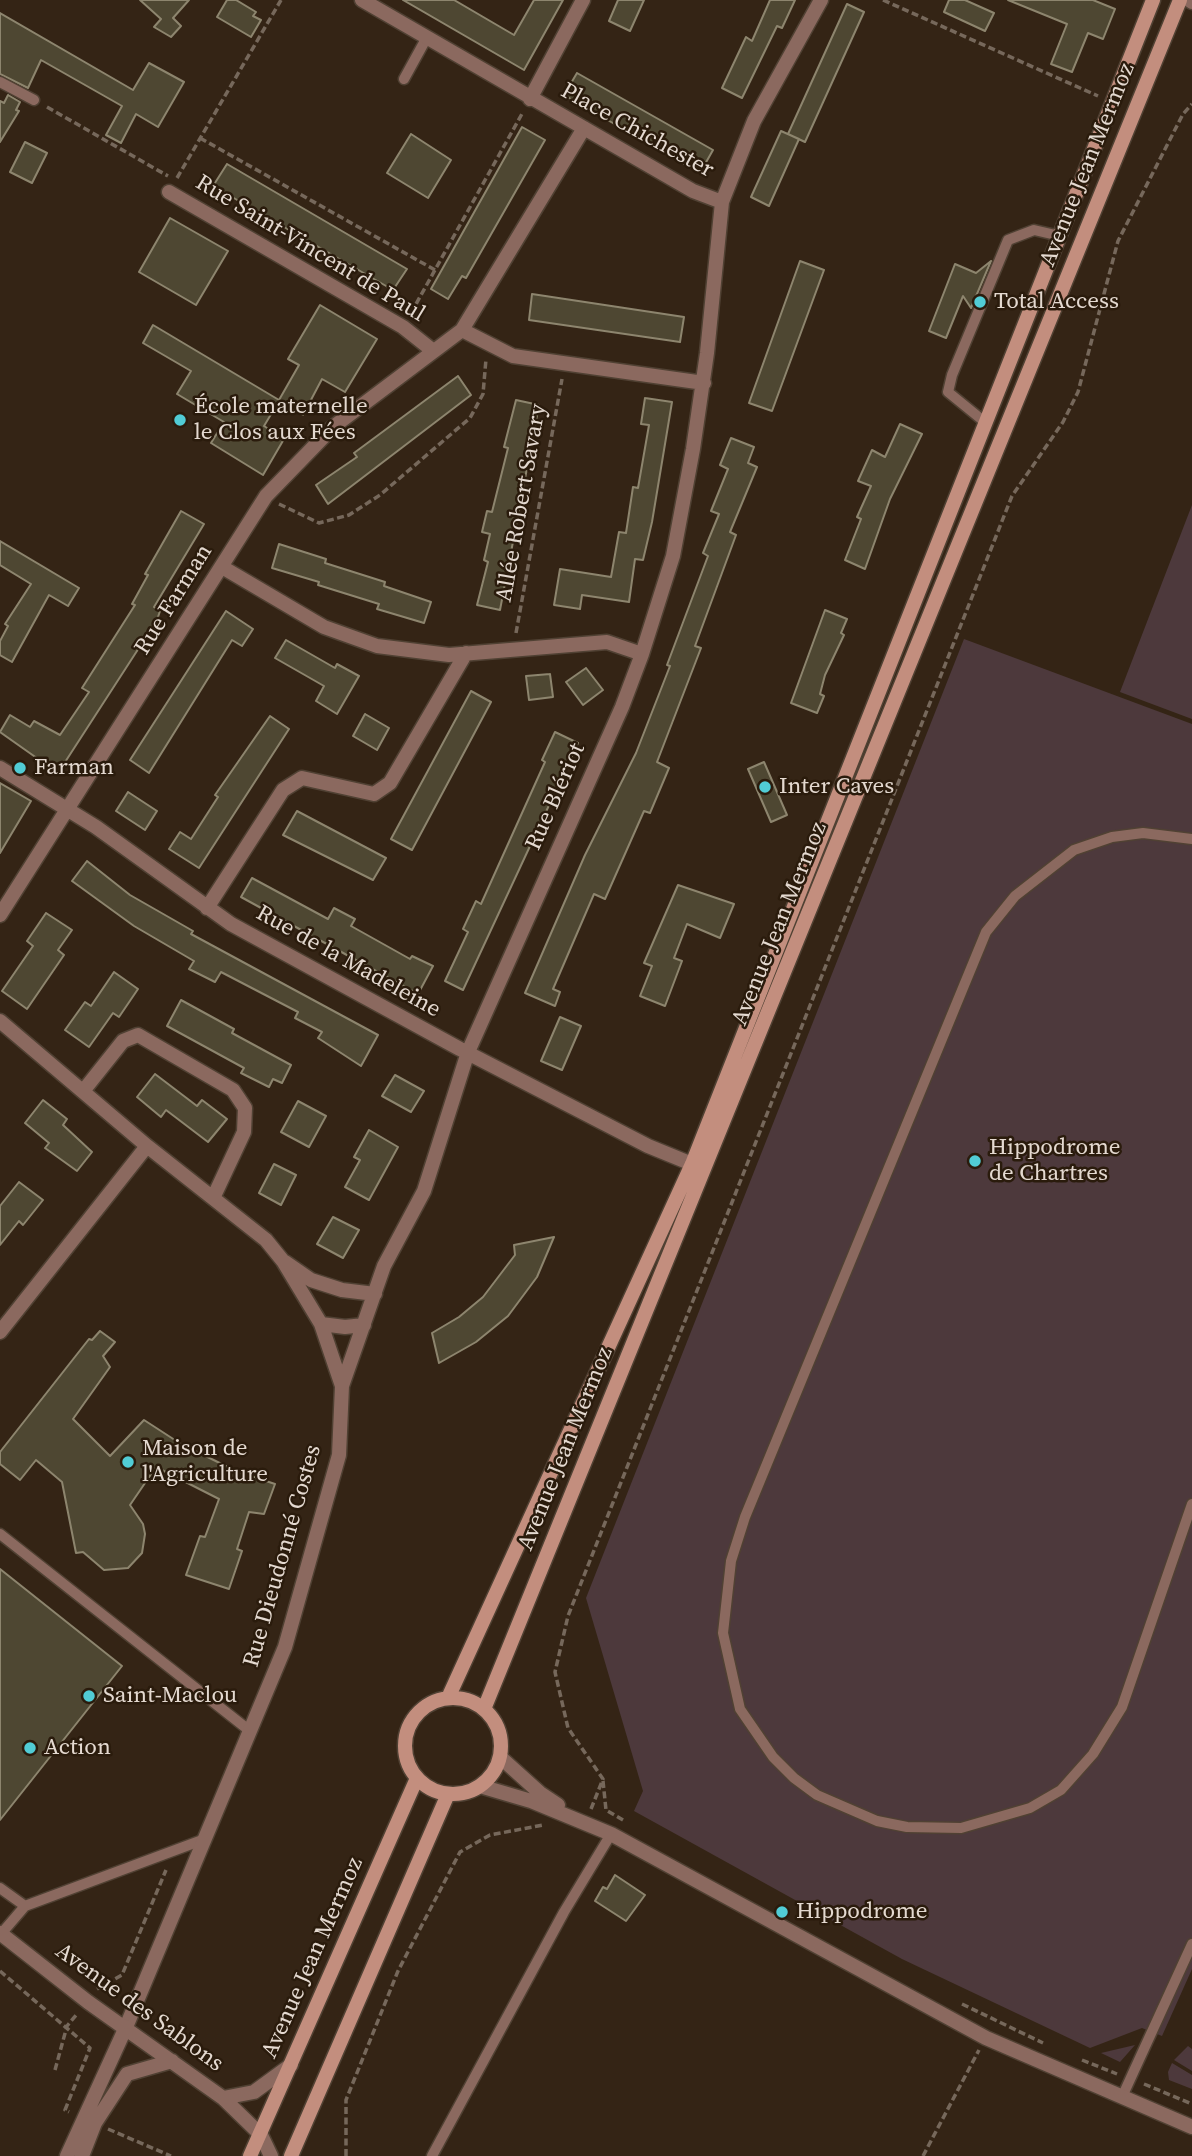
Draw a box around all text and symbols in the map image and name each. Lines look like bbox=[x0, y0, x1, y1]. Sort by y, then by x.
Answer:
street label: Avenue Jean Mermoz bbox=[1035, 59, 1141, 271]
street label: Place Chichester bbox=[556, 78, 718, 184]
street label: Rue Saint-Vincent de Paul bbox=[190, 169, 430, 329]
place label: Total Access bbox=[994, 288, 1119, 316]
marker: Total Access bbox=[972, 294, 988, 310]
place label: École maternelle le Clos aux Fées bbox=[194, 393, 368, 447]
street label: Allée Robert Savary bbox=[491, 402, 553, 604]
marker: École maternelle le Clos aux Fées bbox=[172, 412, 188, 428]
street label: Rue Farman bbox=[129, 540, 219, 660]
street label: Rue Blériot bbox=[520, 739, 592, 855]
place label: Farman bbox=[34, 754, 114, 782]
marker: Farman bbox=[12, 760, 28, 776]
place label: Inter Caves bbox=[779, 773, 894, 801]
marker: Inter Caves bbox=[757, 779, 773, 795]
street label: Avenue Jean Mermoz bbox=[727, 818, 833, 1030]
street label: Rue de la Madeleine bbox=[251, 900, 445, 1024]
place label: Hippodrome de Chartres bbox=[989, 1134, 1121, 1188]
marker: Hippodrome de Chartres bbox=[967, 1153, 983, 1169]
street label: Avenue Jean Mermoz bbox=[513, 1343, 619, 1555]
place label: Maison de l'Agriculture bbox=[142, 1435, 268, 1489]
street label: Rue Dieudonné Costes bbox=[238, 1442, 328, 1670]
marker: Maison de l'Agriculture bbox=[120, 1454, 136, 1470]
place label: Saint-Maclou bbox=[103, 1682, 237, 1710]
marker: Saint-Maclou bbox=[81, 1688, 97, 1704]
place label: Action bbox=[44, 1734, 111, 1762]
marker: Action bbox=[22, 1740, 38, 1756]
street label: Avenue Jean Mermoz bbox=[256, 1853, 370, 2063]
place label: Hippodrome bbox=[796, 1898, 928, 1926]
marker: Hippodrome bbox=[774, 1904, 790, 1920]
street label: Avenue des Sablons bbox=[50, 1938, 228, 2078]

